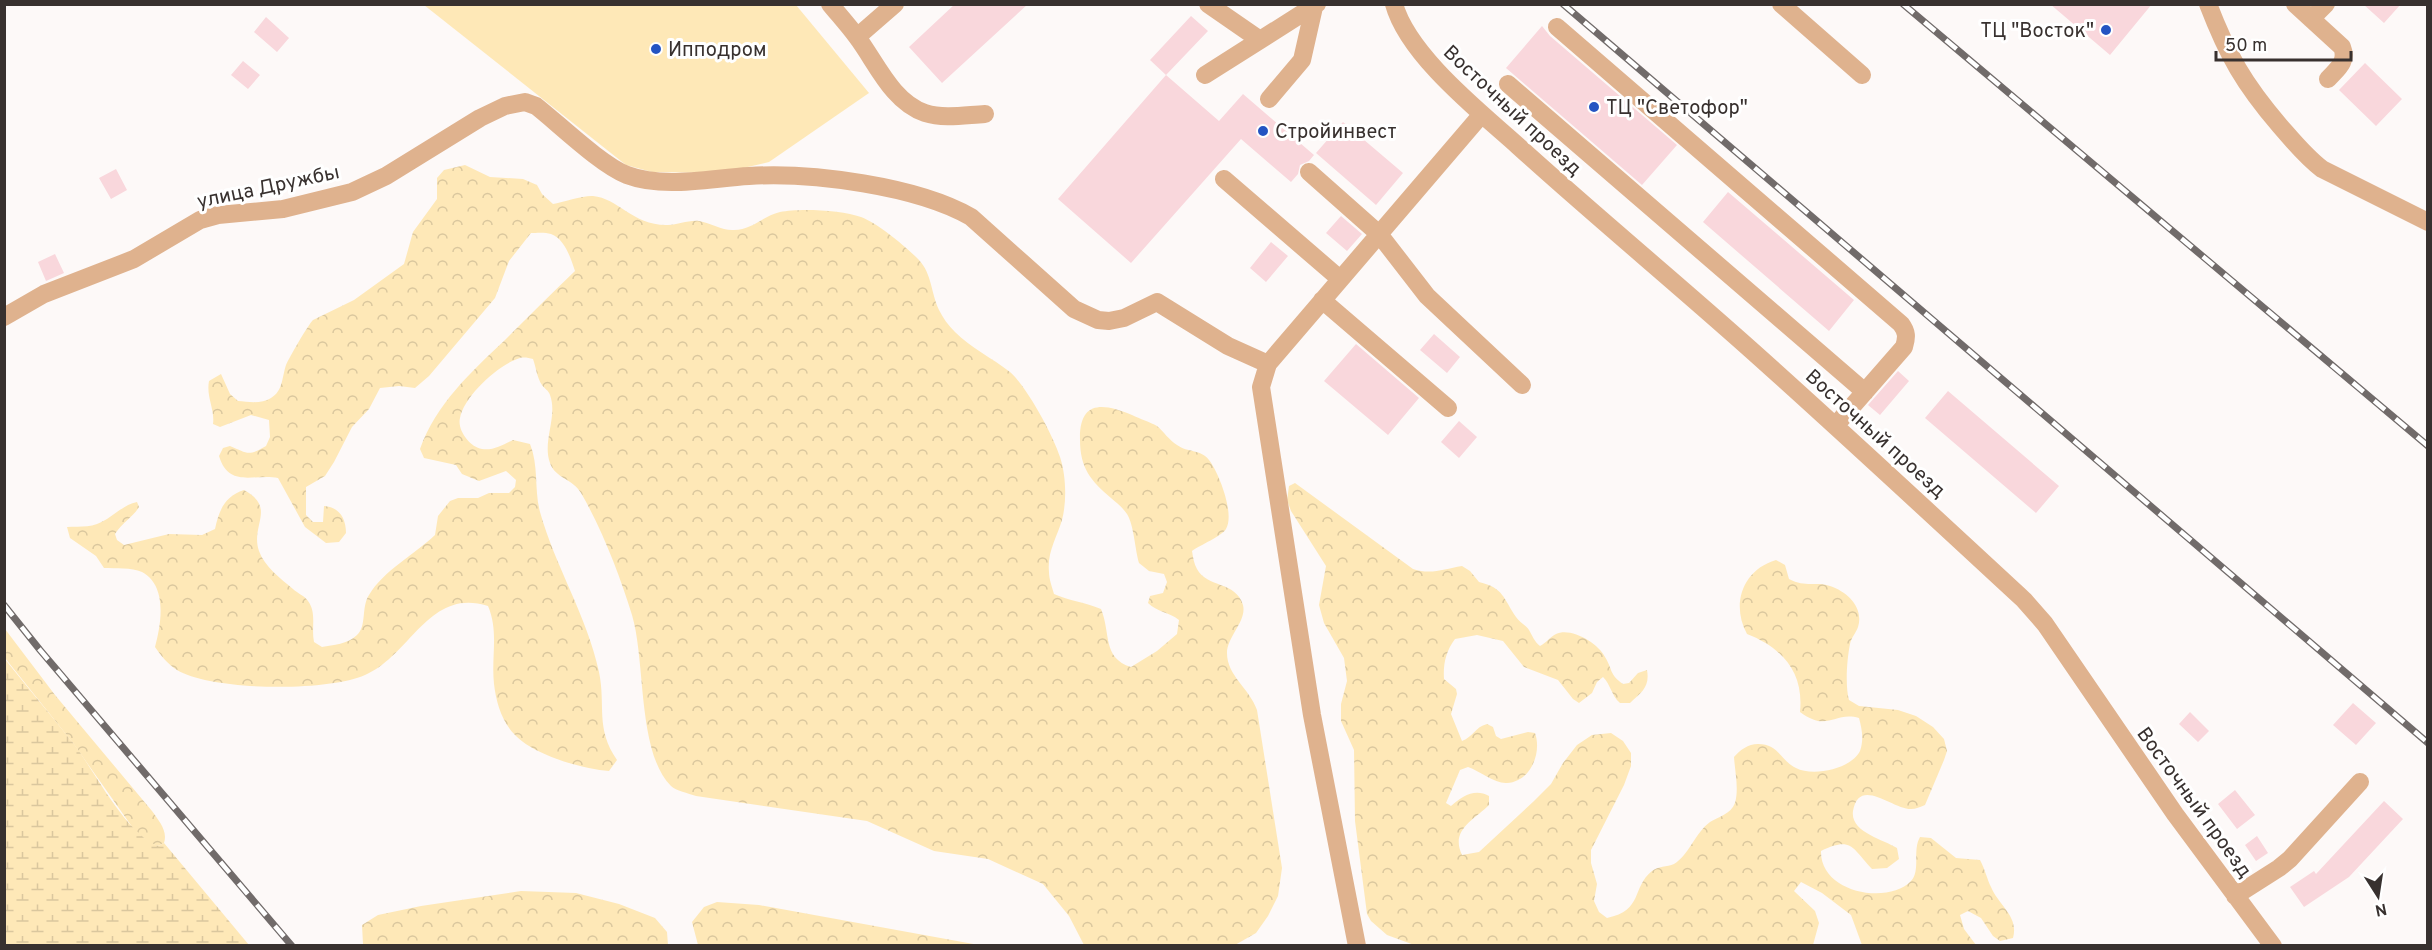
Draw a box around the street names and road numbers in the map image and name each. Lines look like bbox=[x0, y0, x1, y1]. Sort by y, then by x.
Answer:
street label: Восточный проезд bbox=[1437, 40, 1586, 182]
street label: улица Дружбы bbox=[195, 160, 342, 216]
street label: Восточный проезд bbox=[1799, 364, 1950, 505]
street label: Восточный проезд bbox=[2130, 723, 2257, 884]

